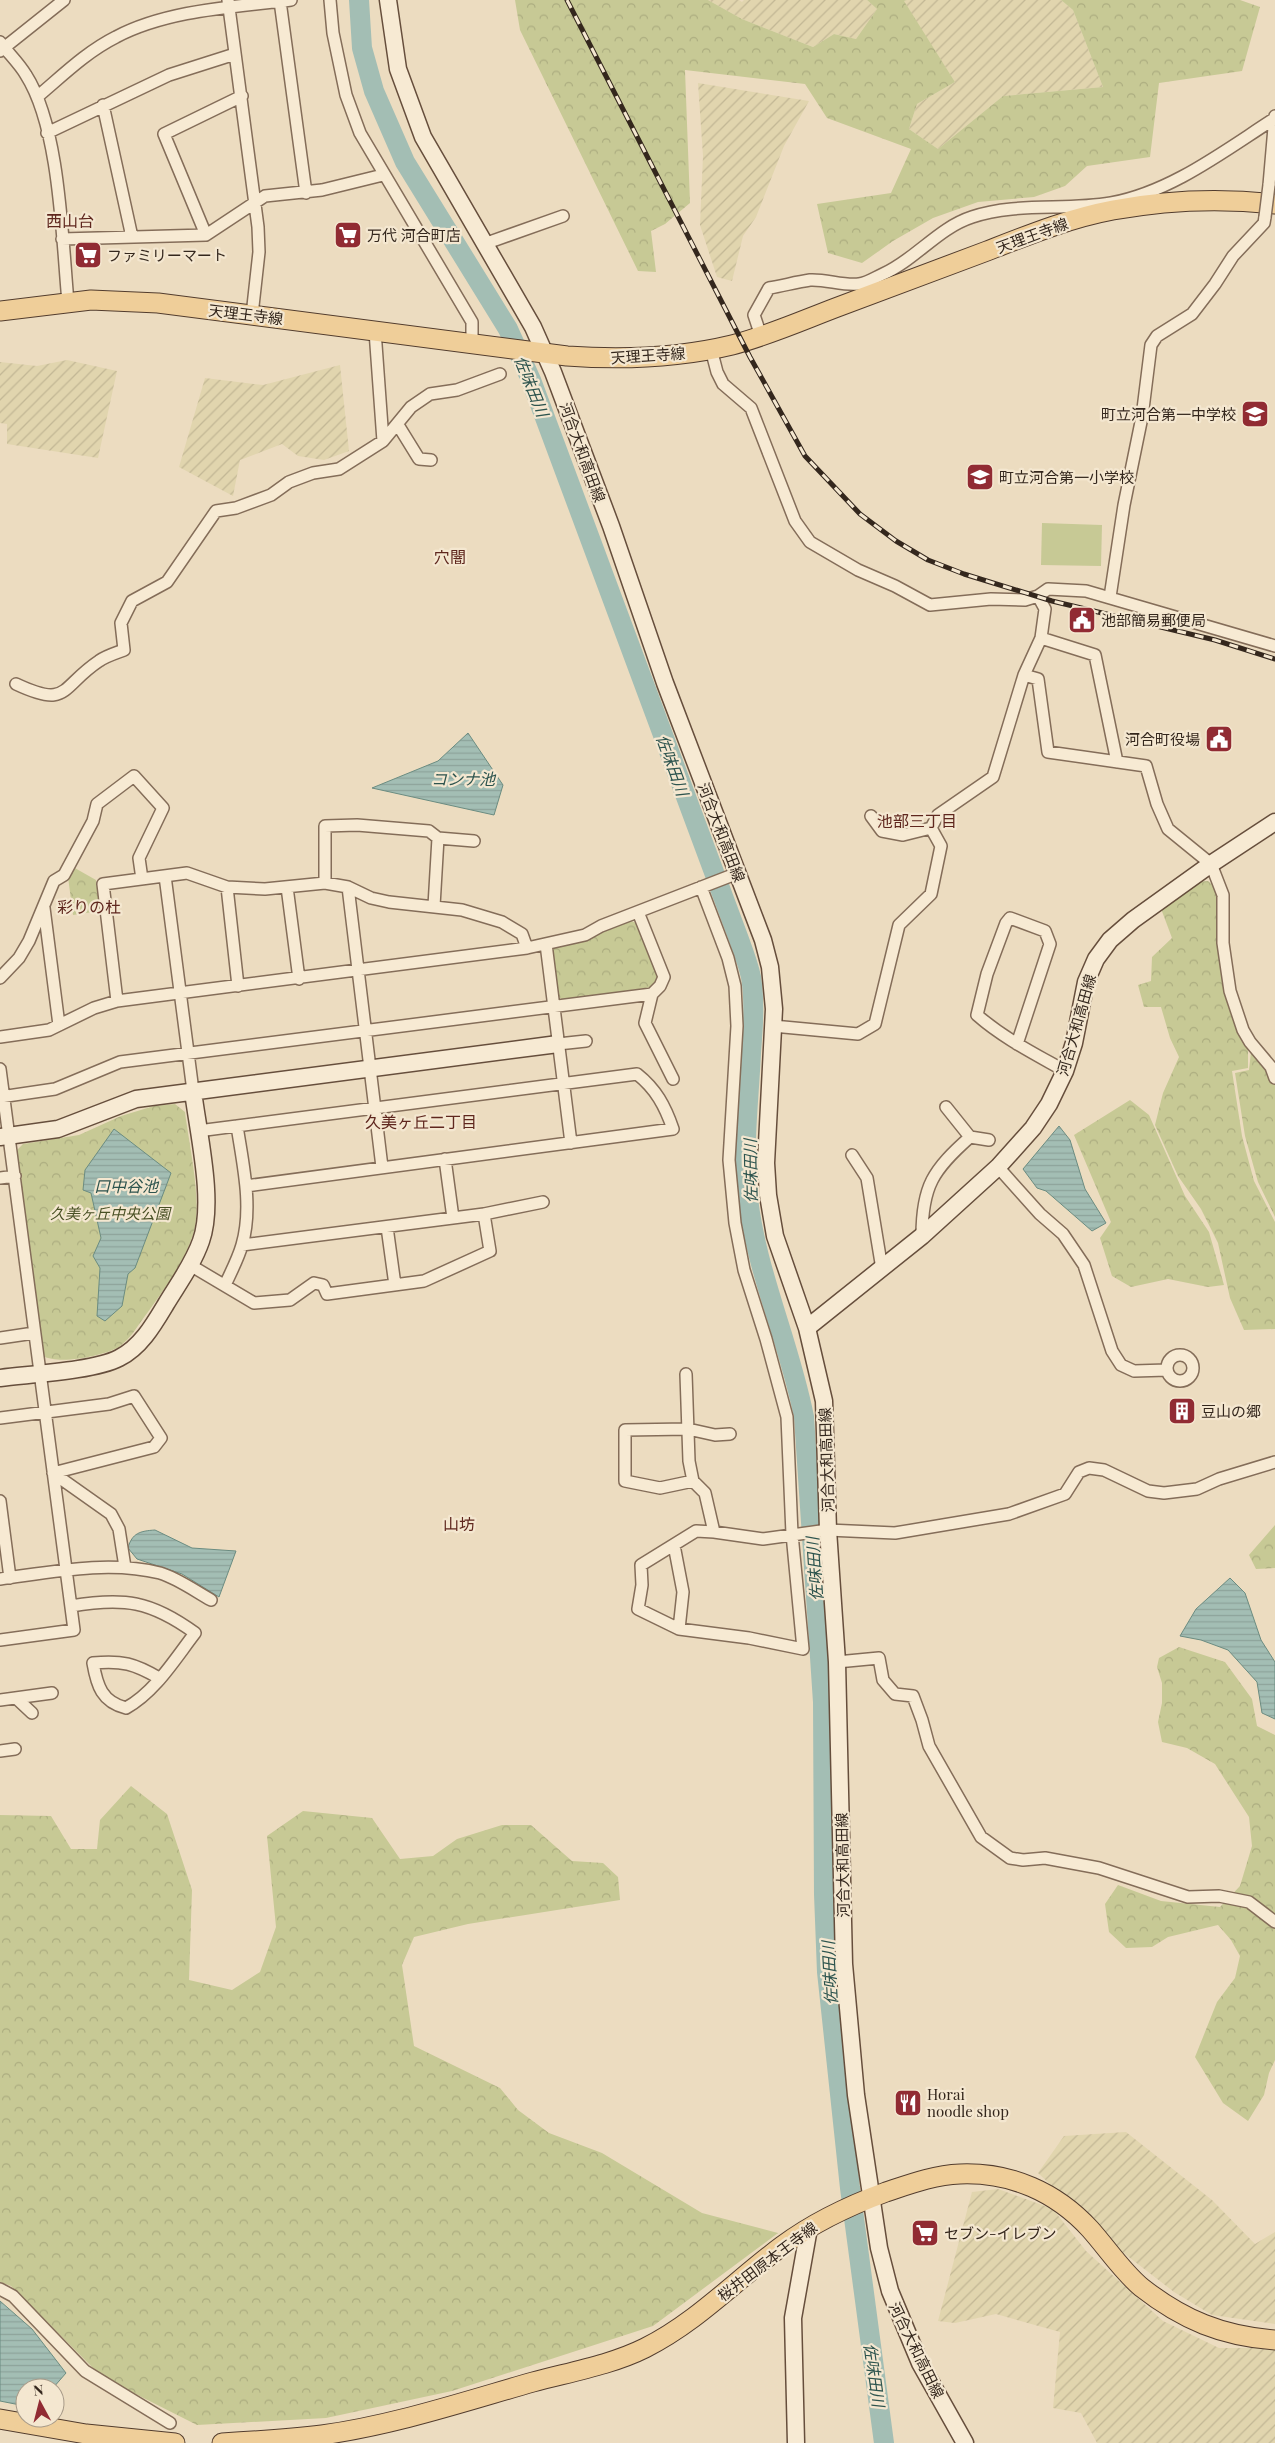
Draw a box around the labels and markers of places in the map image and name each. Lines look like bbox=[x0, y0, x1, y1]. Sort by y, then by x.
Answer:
supermarket icon: 万代 河合町店 bbox=[333, 220, 363, 250]
place label: 万代 河合町店 bbox=[367, 225, 461, 245]
supermarket icon: ファミリーマート bbox=[73, 240, 103, 270]
place label: ファミリーマート bbox=[107, 245, 227, 265]
school or university icon: 町立河合第一中学校 bbox=[1240, 399, 1270, 429]
place label: 町立河合第一中学校 bbox=[1101, 404, 1236, 424]
school or university icon: 町立河合第一小学校 bbox=[965, 462, 995, 492]
place label: 町立河合第一小学校 bbox=[999, 467, 1134, 487]
public building icon: 池部簡易郵便局 bbox=[1067, 605, 1097, 635]
place label: 池部簡易郵便局 bbox=[1101, 610, 1206, 630]
public building icon: 河合町役場 bbox=[1204, 724, 1234, 754]
place label: 河合町役場 bbox=[1125, 729, 1200, 749]
building icon: 豆山の郷 bbox=[1167, 1396, 1197, 1426]
place label: 豆山の郷 bbox=[1201, 1401, 1261, 1421]
place label: Horai noodle shop bbox=[927, 2084, 1009, 2121]
restaurant icon: Horai noodle shop bbox=[893, 2088, 923, 2118]
supermarket icon: セブン-イレブン bbox=[910, 2218, 940, 2248]
place label: セブン-イレブン bbox=[944, 2223, 1057, 2243]

